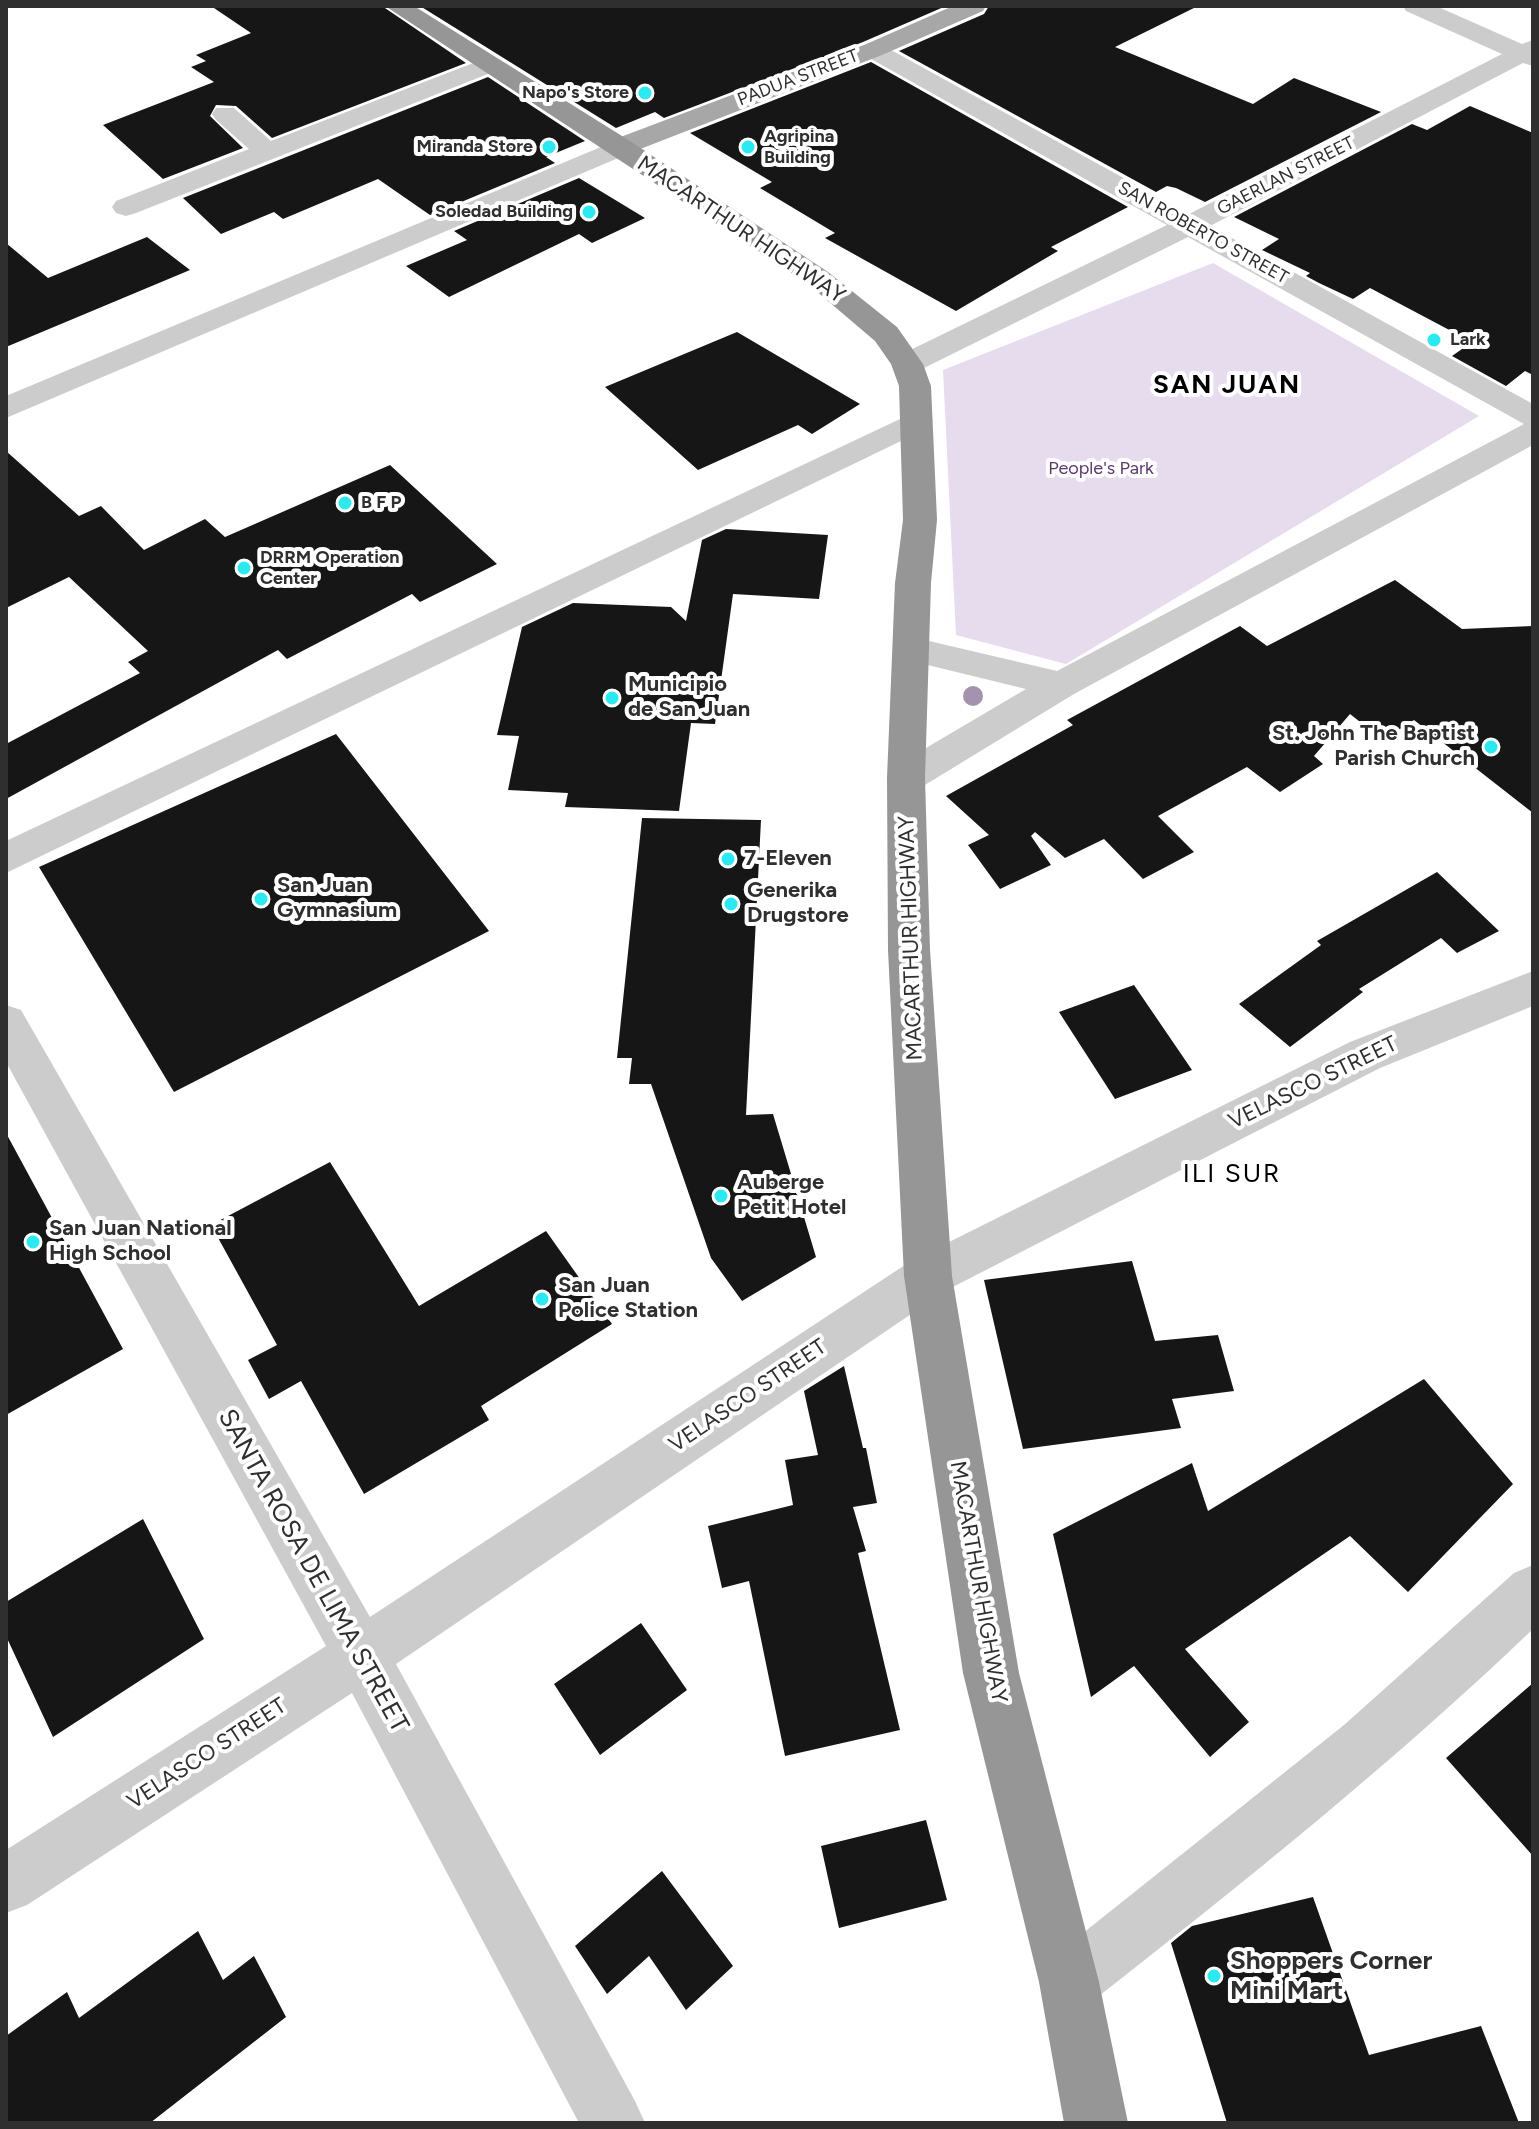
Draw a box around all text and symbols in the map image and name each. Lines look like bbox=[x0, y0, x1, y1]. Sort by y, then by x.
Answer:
street label: PADUA STREET bbox=[734, 45, 862, 111]
place label: Napo's Store bbox=[522, 82, 629, 104]
marker: Napo's Store bbox=[636, 84, 654, 102]
place label: Agripina Building bbox=[764, 126, 834, 168]
street label: GAERLAN STREET bbox=[1214, 132, 1358, 220]
place label: Miranda Store bbox=[416, 136, 533, 158]
marker: Miranda Store bbox=[540, 138, 558, 156]
marker: Agripina Building bbox=[739, 138, 757, 156]
street label: MACARTHUR HIGHWAY bbox=[632, 151, 850, 309]
street label: SAN ROBERTO STREET bbox=[1114, 177, 1292, 289]
place label: Soledad Building bbox=[435, 201, 573, 223]
marker: Soledad Building bbox=[580, 203, 598, 221]
place label: Lark bbox=[1450, 329, 1486, 351]
marker: Lark bbox=[1425, 331, 1443, 349]
district label: SAN JUAN bbox=[1153, 369, 1301, 401]
park label: People's Park bbox=[1048, 458, 1154, 480]
place label: B F P bbox=[361, 492, 401, 514]
marker: B F P bbox=[336, 494, 354, 512]
place label: DRRM Operation Center bbox=[260, 547, 400, 590]
marker: DRRM Operation Center bbox=[235, 559, 253, 577]
place label: Municipio de San Juan bbox=[628, 672, 750, 724]
marker: Municipio de San Juan bbox=[603, 689, 621, 707]
place label: St. John The Baptist Parish Church bbox=[1272, 721, 1475, 772]
marker: St. John The Baptist Parish Church bbox=[1482, 738, 1500, 756]
street label: MACARTHUR HIGHWAY bbox=[894, 815, 928, 1061]
place label: 7-Eleven bbox=[744, 846, 832, 872]
marker: 7-Eleven bbox=[719, 850, 737, 868]
place label: San Juan Gymnasium bbox=[277, 873, 397, 924]
place label: Generika Drugstore bbox=[747, 878, 849, 930]
marker: San Juan Gymnasium bbox=[252, 890, 270, 908]
marker: Generika Drugstore bbox=[722, 895, 740, 913]
street label: VELASCO STREET bbox=[1224, 1031, 1402, 1135]
district label: ILI SUR bbox=[1183, 1158, 1281, 1190]
place label: Auberge Petit Hotel bbox=[737, 1170, 846, 1222]
marker: Auberge Petit Hotel bbox=[712, 1187, 730, 1205]
place label: San Juan National High School bbox=[49, 1216, 232, 1268]
marker: San Juan National High School bbox=[24, 1233, 42, 1251]
place label: San Juan Police Station bbox=[558, 1273, 698, 1324]
marker: San Juan Police Station bbox=[533, 1290, 551, 1308]
street label: VELASCO STREET bbox=[664, 1334, 832, 1458]
street label: SANTA ROSA DE LIMA STREET bbox=[211, 1404, 415, 1738]
street label: MACARTHUR HIGHWAY bbox=[944, 1459, 1012, 1705]
street label: VELASCO STREET bbox=[123, 1693, 291, 1815]
place label: Shoppers Corner Mini Mart bbox=[1230, 1945, 1432, 2006]
marker: Shoppers Corner Mini Mart bbox=[1205, 1967, 1223, 1985]

